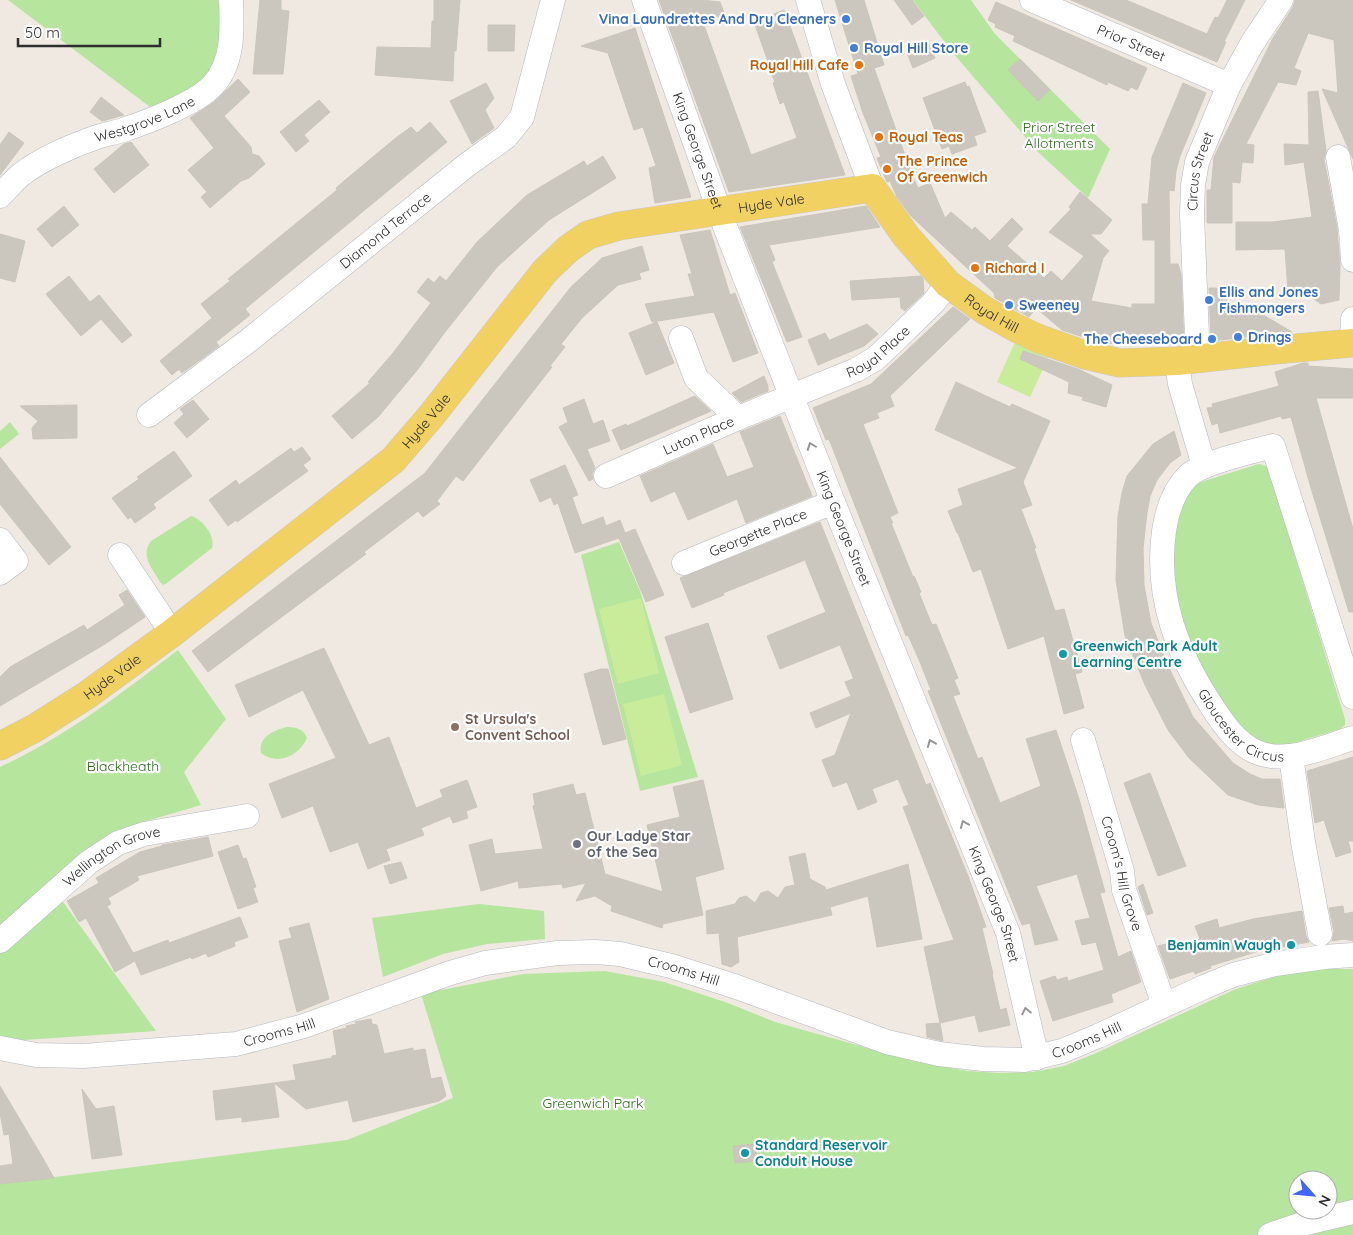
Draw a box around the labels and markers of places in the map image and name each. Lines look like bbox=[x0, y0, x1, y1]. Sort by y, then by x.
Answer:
place label: Vina Laundrettes And Dry Cleaners bbox=[599, 10, 836, 28]
marker: Vina Laundrettes And Dry Cleaners bbox=[840, 13, 852, 25]
place label: Royal Hill Store bbox=[864, 39, 969, 57]
marker: Royal Hill Store bbox=[848, 42, 860, 54]
place label: Royal Hill Cafe bbox=[750, 56, 849, 74]
marker: Royal Hill Cafe bbox=[853, 59, 865, 71]
place label: Royal Teas bbox=[889, 128, 963, 146]
marker: Royal Teas bbox=[873, 131, 885, 143]
place label: The Prince Of Greenwich bbox=[897, 152, 988, 186]
marker: The Prince Of Greenwich bbox=[881, 163, 893, 175]
place label: Richard I bbox=[985, 259, 1045, 277]
marker: Richard I bbox=[969, 262, 981, 274]
place label: Ellis and Jones Fishmongers bbox=[1219, 283, 1318, 317]
marker: Ellis and Jones Fishmongers bbox=[1203, 294, 1215, 306]
place label: Sweeney bbox=[1019, 296, 1079, 314]
marker: Sweeney bbox=[1003, 299, 1015, 311]
place label: Drings bbox=[1248, 328, 1292, 346]
place label: The Cheeseboard bbox=[1083, 330, 1202, 348]
marker: Drings bbox=[1232, 331, 1244, 343]
marker: The Cheeseboard bbox=[1206, 333, 1218, 345]
place label: Greenwich Park Adult Learning Centre bbox=[1073, 637, 1218, 671]
marker: Greenwich Park Adult Learning Centre bbox=[1057, 648, 1069, 660]
place label: St Ursula's Convent School bbox=[465, 710, 570, 744]
marker: St Ursula's Convent School bbox=[449, 721, 461, 733]
place label: Our Ladye Star of the Sea bbox=[587, 827, 691, 861]
marker: Our Ladye Star of the Sea bbox=[571, 838, 583, 850]
place label: Benjamin Waugh bbox=[1167, 936, 1281, 954]
marker: Benjamin Waugh bbox=[1285, 939, 1297, 951]
place label: Standard Reservoir Conduit House bbox=[755, 1136, 888, 1170]
marker: Standard Reservoir Conduit House bbox=[739, 1147, 751, 1159]

